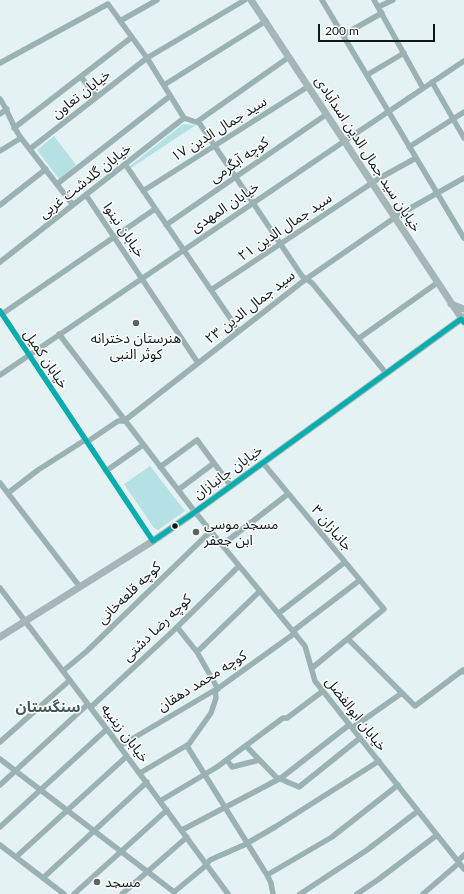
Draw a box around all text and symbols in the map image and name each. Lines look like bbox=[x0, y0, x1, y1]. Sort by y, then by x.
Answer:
scale bar bbox=[320, 16, 437, 42]
text: 200 m bbox=[325, 23, 359, 38]
street label: خیابان تعاون bbox=[48, 66, 114, 122]
street label: خیابان سید جمال الدین اسدآبادی bbox=[311, 73, 425, 235]
street label: سید جمال الدین ۱۷ bbox=[168, 93, 270, 165]
street label: کوچه آبگرمی bbox=[206, 134, 272, 186]
street label: خیابان گلدشت غربی bbox=[36, 140, 134, 222]
street label: خیابان المهدی bbox=[188, 178, 262, 236]
street label: سید جمال الدین ۲۱ bbox=[235, 189, 335, 265]
street label: خیابان نینوا bbox=[100, 199, 148, 261]
street label: سید جمال الدین ۲۳ bbox=[202, 267, 298, 347]
marker: هنرستان دخترانه کوثر النبی bbox=[131, 318, 141, 328]
street label: خیابان کمیل bbox=[20, 326, 72, 392]
place label: هنرستان دخترانه کوثر النبی bbox=[91, 330, 181, 362]
street label: خیابان جانبازان bbox=[190, 441, 266, 503]
street label: جانبازان ۳ bbox=[308, 502, 356, 554]
place label: مسجد موسی ابن جعفر bbox=[204, 516, 278, 548]
unlabelled marker bbox=[170, 521, 180, 531]
marker: مسجد موسی ابن جعفر bbox=[191, 527, 201, 537]
street label: کوچه قلعه‌خانی bbox=[94, 558, 164, 628]
street label: کوچه رضا دشتی bbox=[119, 591, 195, 665]
street label: کوچه محمد دهقان bbox=[154, 647, 250, 715]
street label: خیابان ابوالفضل bbox=[322, 673, 390, 755]
district label: سنگستان bbox=[16, 698, 80, 716]
street label: خیابان زینبیه bbox=[98, 700, 152, 766]
place label: مسجد bbox=[105, 874, 141, 890]
marker: مسجد bbox=[92, 877, 102, 887]

